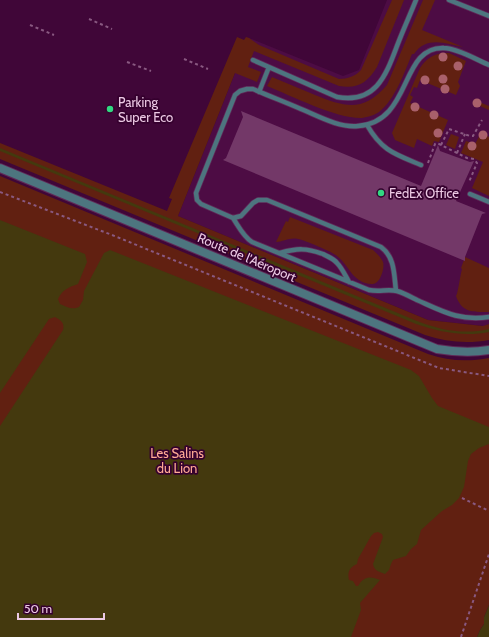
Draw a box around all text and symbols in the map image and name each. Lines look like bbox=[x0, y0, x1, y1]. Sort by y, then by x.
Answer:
place label: Parking Super Eco bbox=[118, 94, 173, 125]
marker: Parking Super Eco bbox=[105, 104, 115, 114]
place label: FedEx Office bbox=[389, 185, 459, 201]
marker: FedEx Office bbox=[376, 188, 386, 198]
street label: Route de l'Aéroport bbox=[195, 229, 299, 285]
park label: Les Salins du Lion bbox=[150, 445, 204, 476]
scale bar bbox=[18, 595, 104, 621]
text: 50 m bbox=[24, 601, 52, 616]

